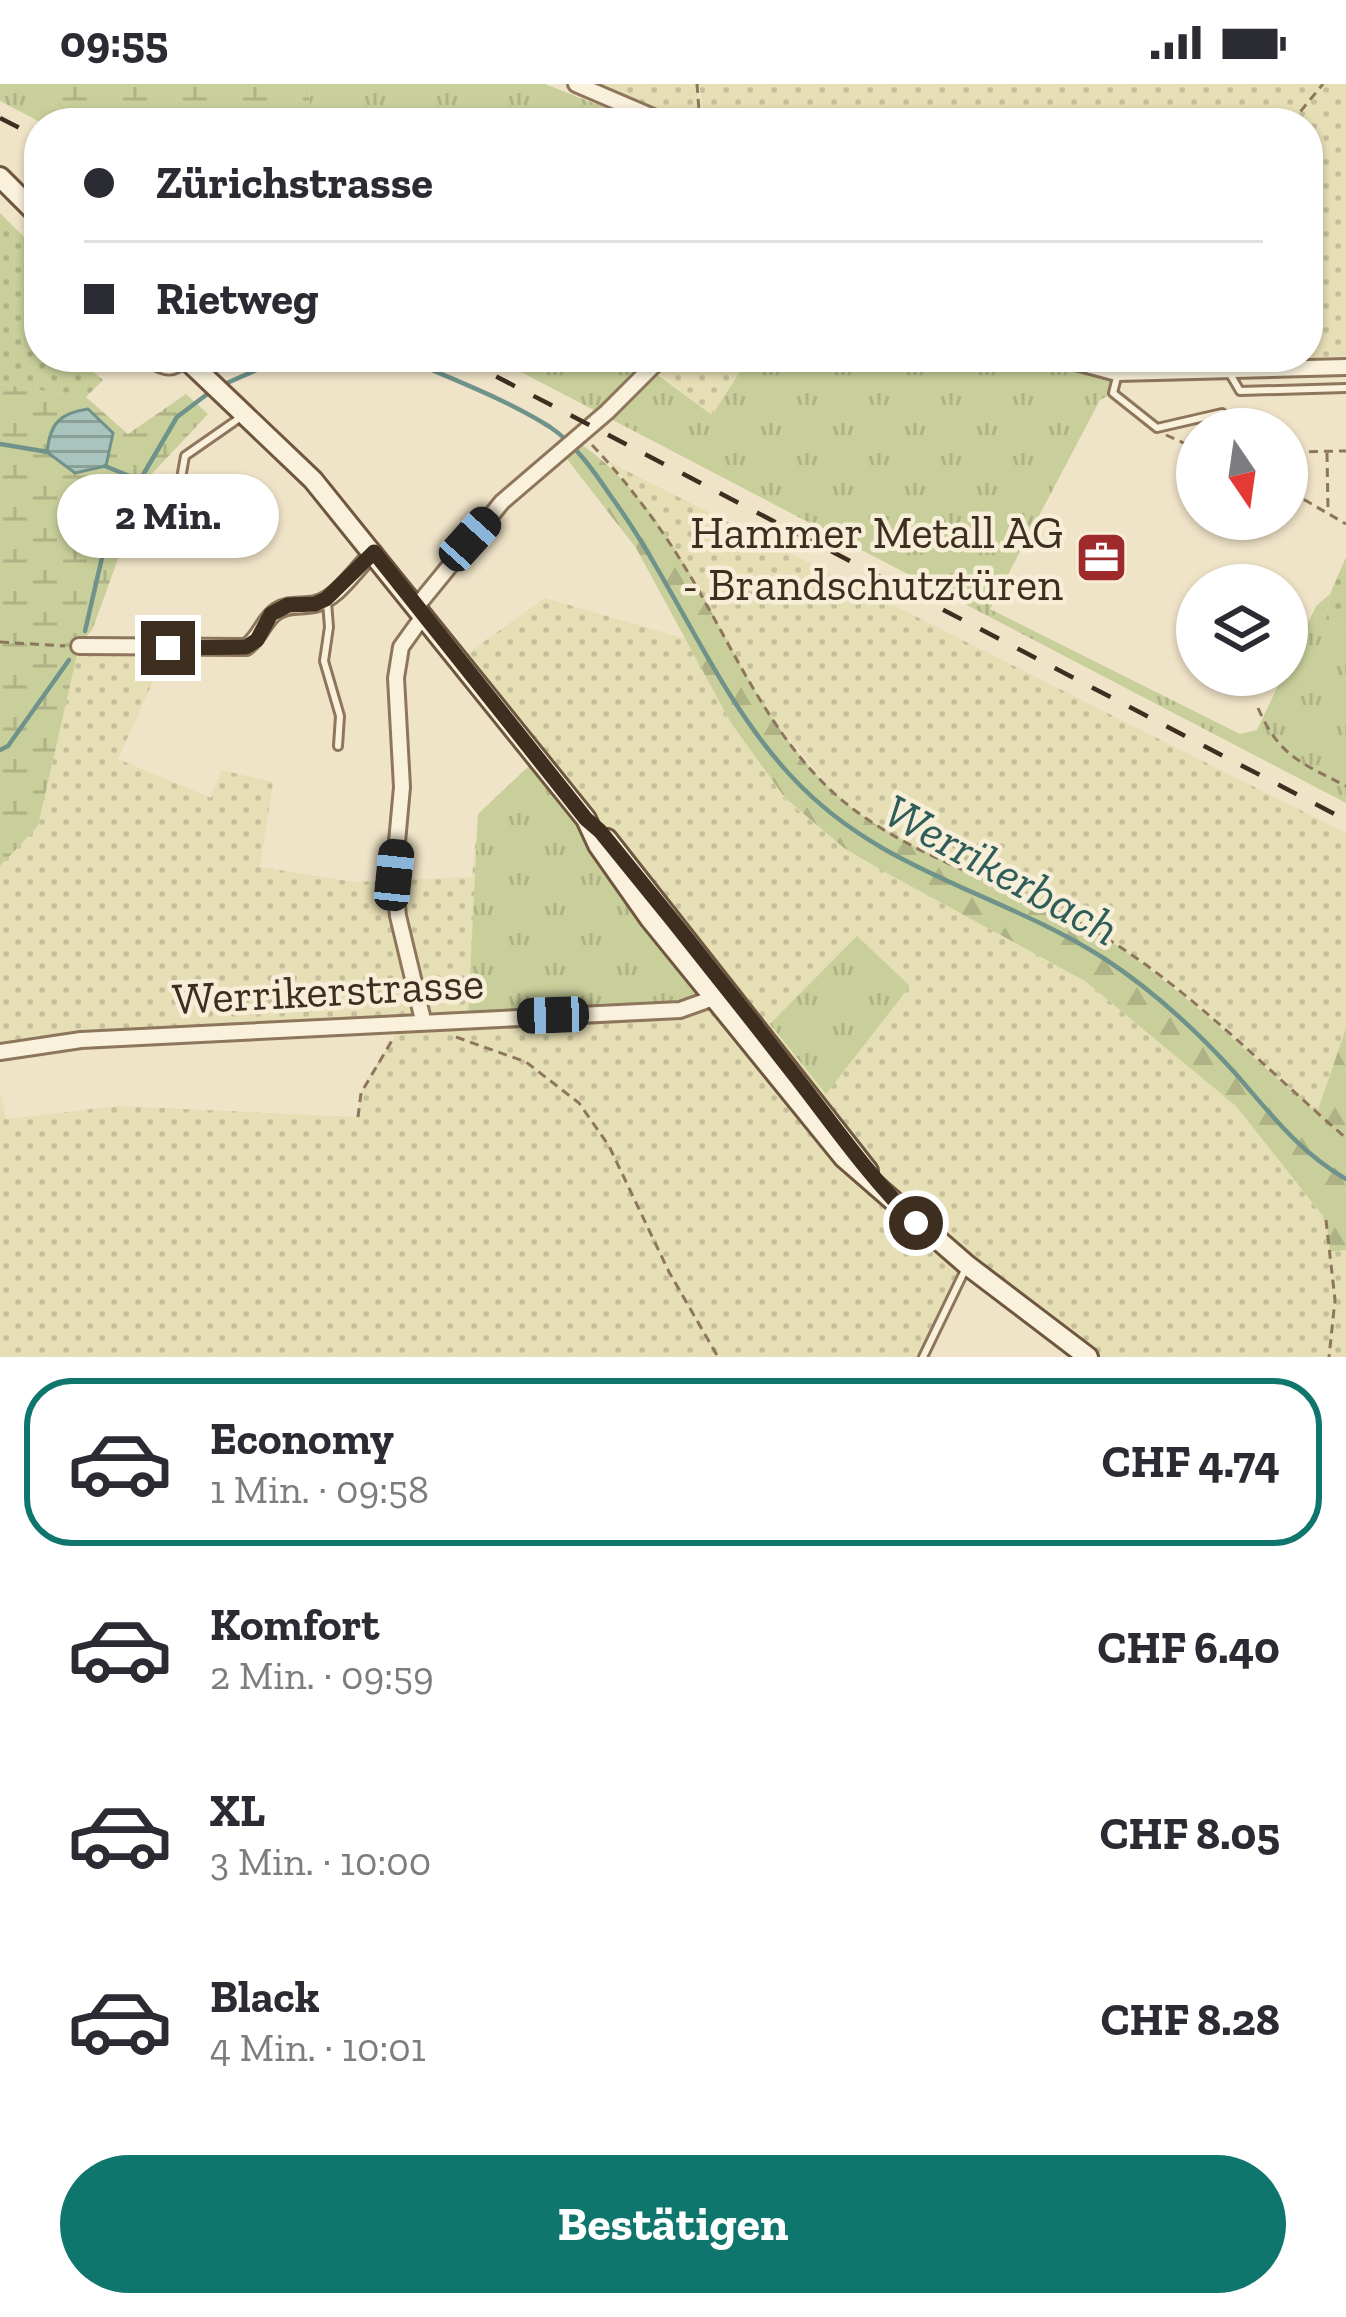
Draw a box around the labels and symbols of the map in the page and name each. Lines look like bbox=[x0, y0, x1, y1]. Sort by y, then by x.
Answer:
north arrow bbox=[1176, 408, 1308, 540]
callout: 2 Min. bbox=[57, 474, 279, 558]
car bbox=[433, 500, 507, 578]
place label: Hammer Metall AG - Brandschutztüren bbox=[682, 506, 1063, 612]
office icon: Hammer Metall AG - Brandschutztüren bbox=[1074, 530, 1130, 586]
route end bbox=[141, 621, 195, 675]
water label: Werrikerbach bbox=[874, 782, 1129, 957]
car bbox=[372, 837, 416, 913]
street label: Werrikerstrasse bbox=[171, 956, 485, 1026]
car bbox=[516, 996, 590, 1034]
route start bbox=[889, 1196, 943, 1250]

